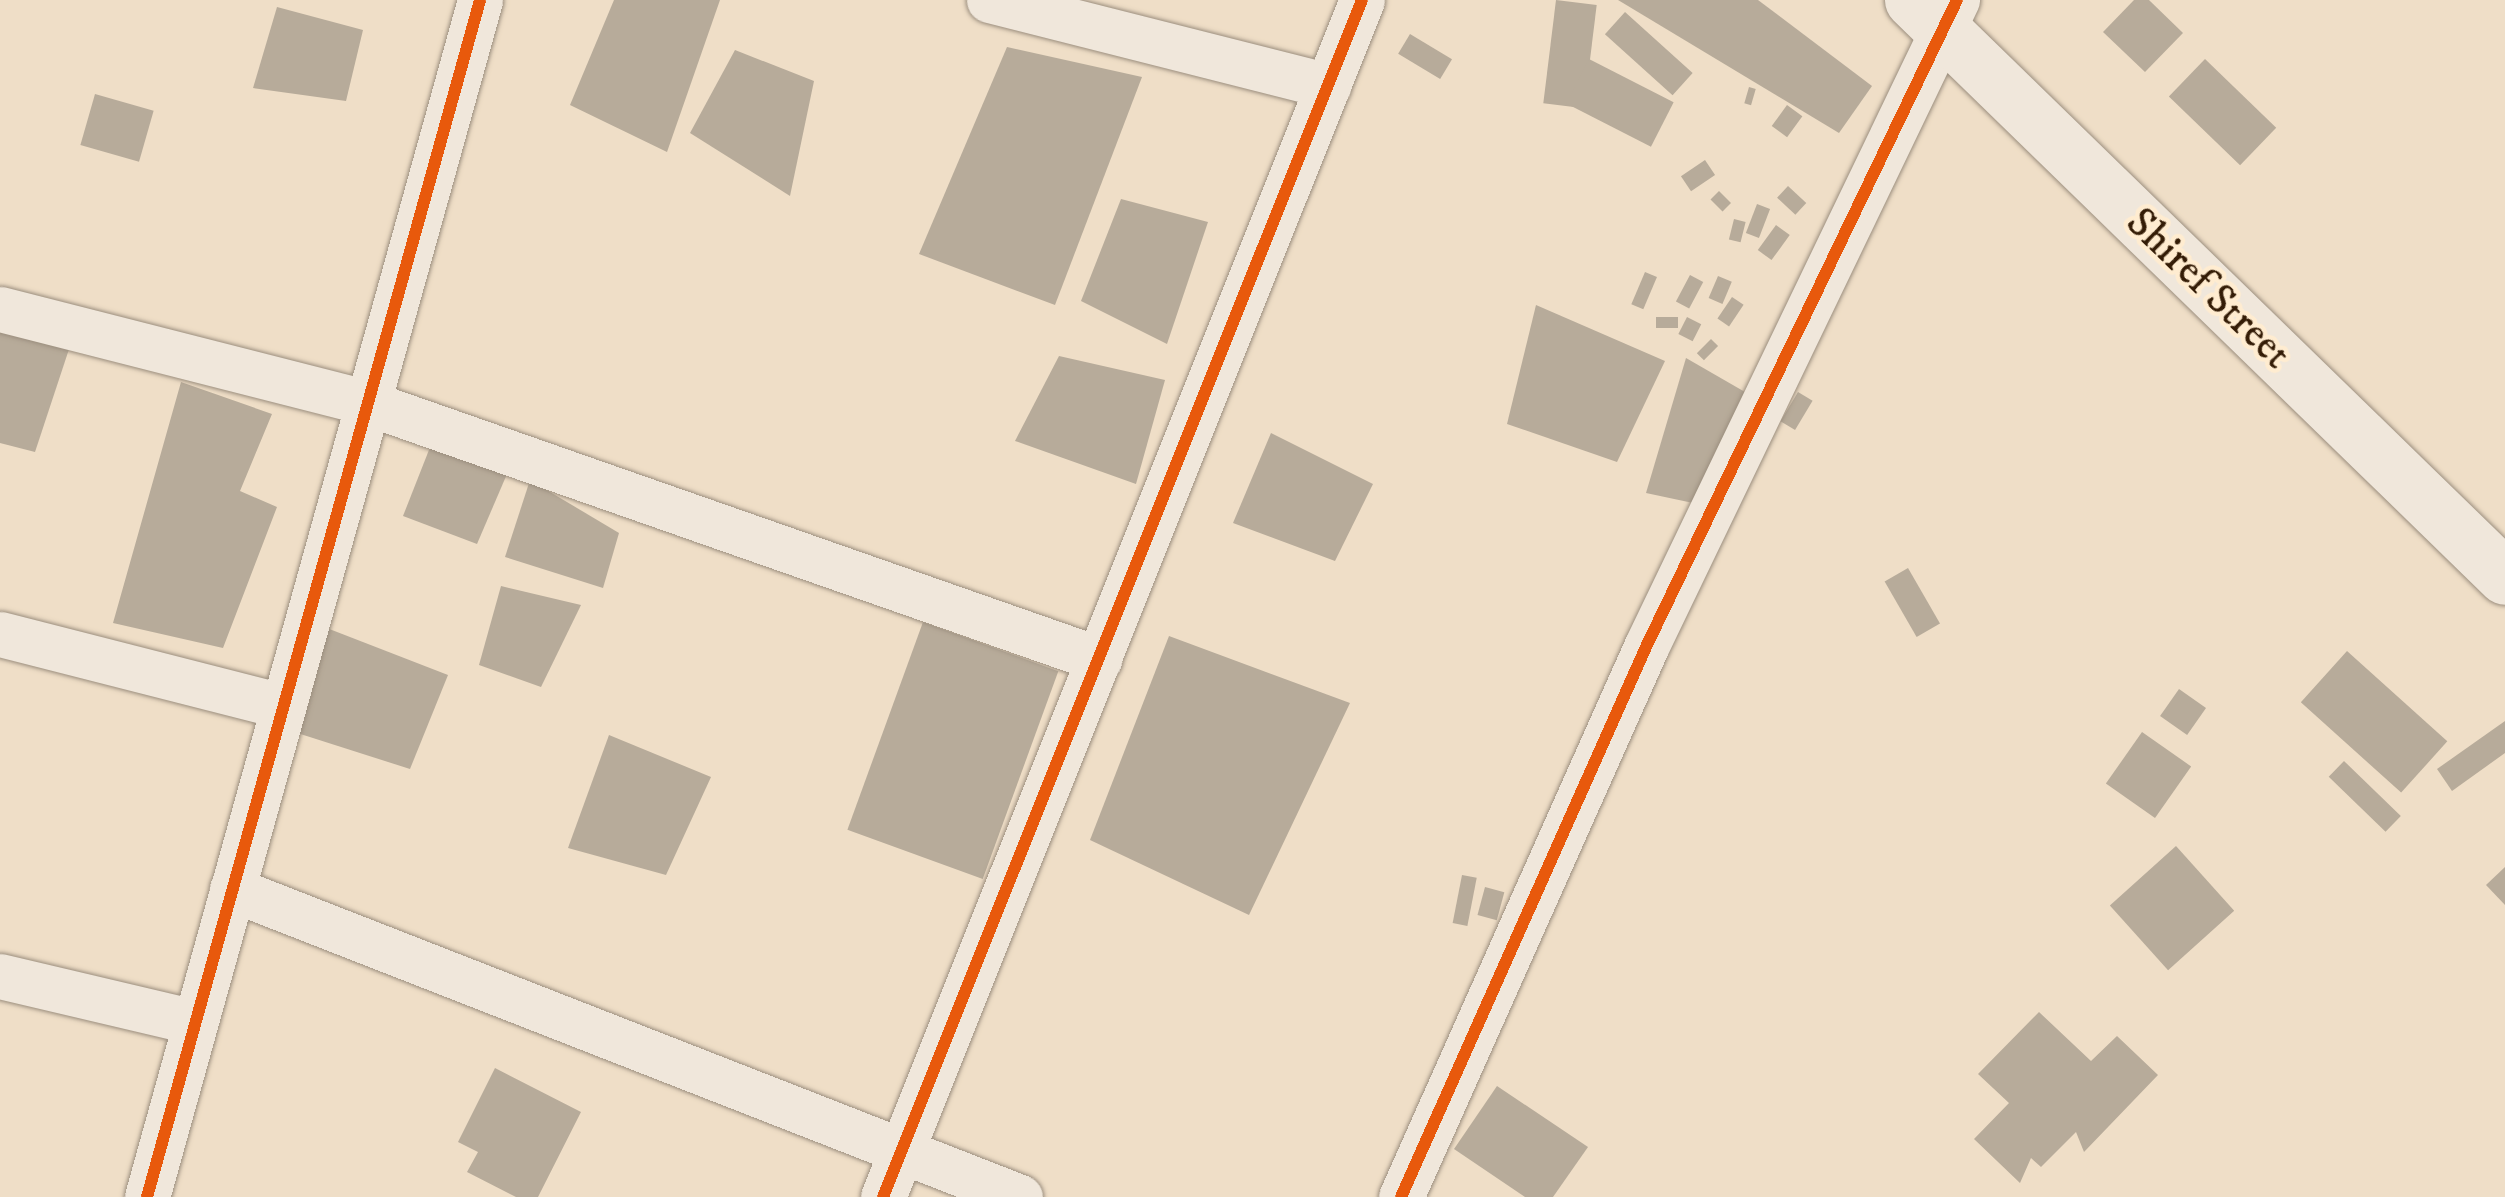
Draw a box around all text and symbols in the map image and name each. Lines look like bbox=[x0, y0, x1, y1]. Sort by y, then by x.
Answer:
street label: Shiref Street bbox=[2115, 198, 2301, 380]

